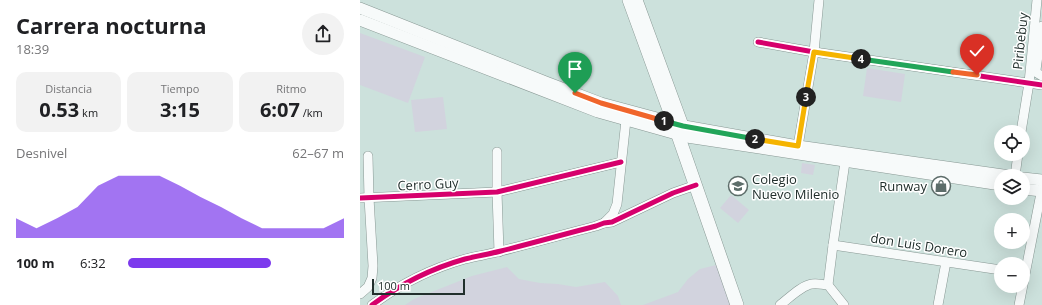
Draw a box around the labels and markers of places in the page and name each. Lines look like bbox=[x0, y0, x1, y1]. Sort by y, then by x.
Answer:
pin bbox=[960, 34, 994, 75]
pin: 4 bbox=[851, 49, 871, 69]
pin bbox=[558, 52, 592, 93]
pin: 3 bbox=[796, 87, 816, 107]
pin: 1 bbox=[654, 111, 674, 131]
pin: 2 bbox=[745, 129, 765, 149]
place label: Colegio Nuevo Milenio bbox=[752, 170, 840, 203]
school or university icon: Colegio Nuevo Milenio bbox=[727, 175, 749, 197]
shop icon: Runway bbox=[930, 175, 952, 197]
place label: Runway bbox=[879, 177, 927, 195]

